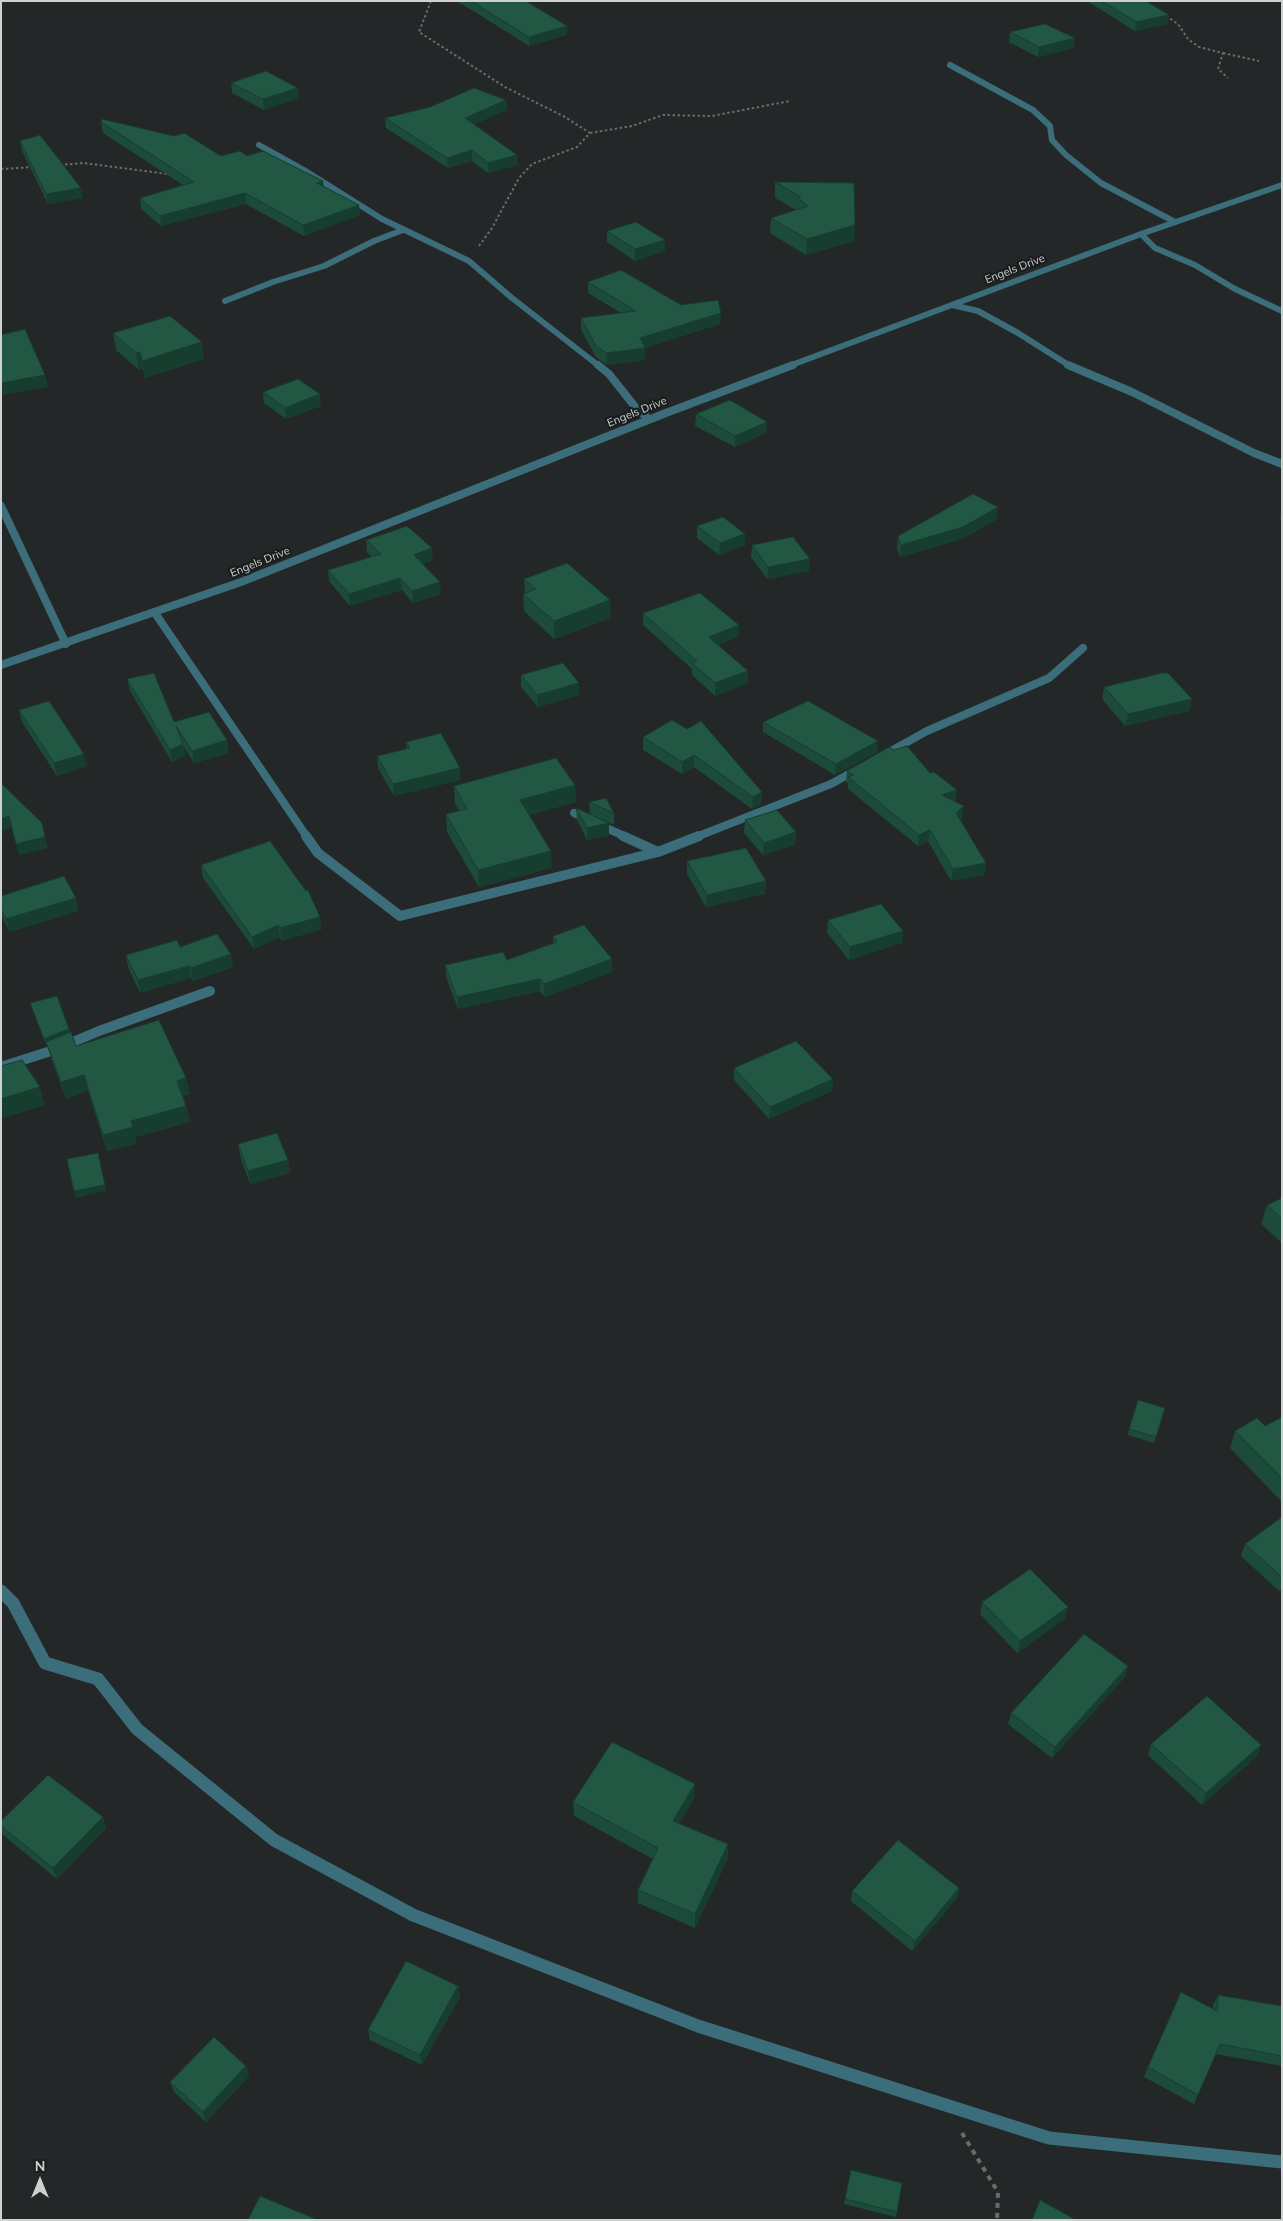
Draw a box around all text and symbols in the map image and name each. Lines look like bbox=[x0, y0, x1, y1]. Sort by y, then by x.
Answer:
street label: Engels Drive bbox=[983, 252, 1047, 286]
street label: Engels Drive bbox=[605, 394, 669, 430]
street label: Engels Drive bbox=[228, 544, 292, 580]
north arrow bbox=[15, 2156, 65, 2206]
text: N bbox=[35, 2157, 45, 2175]

